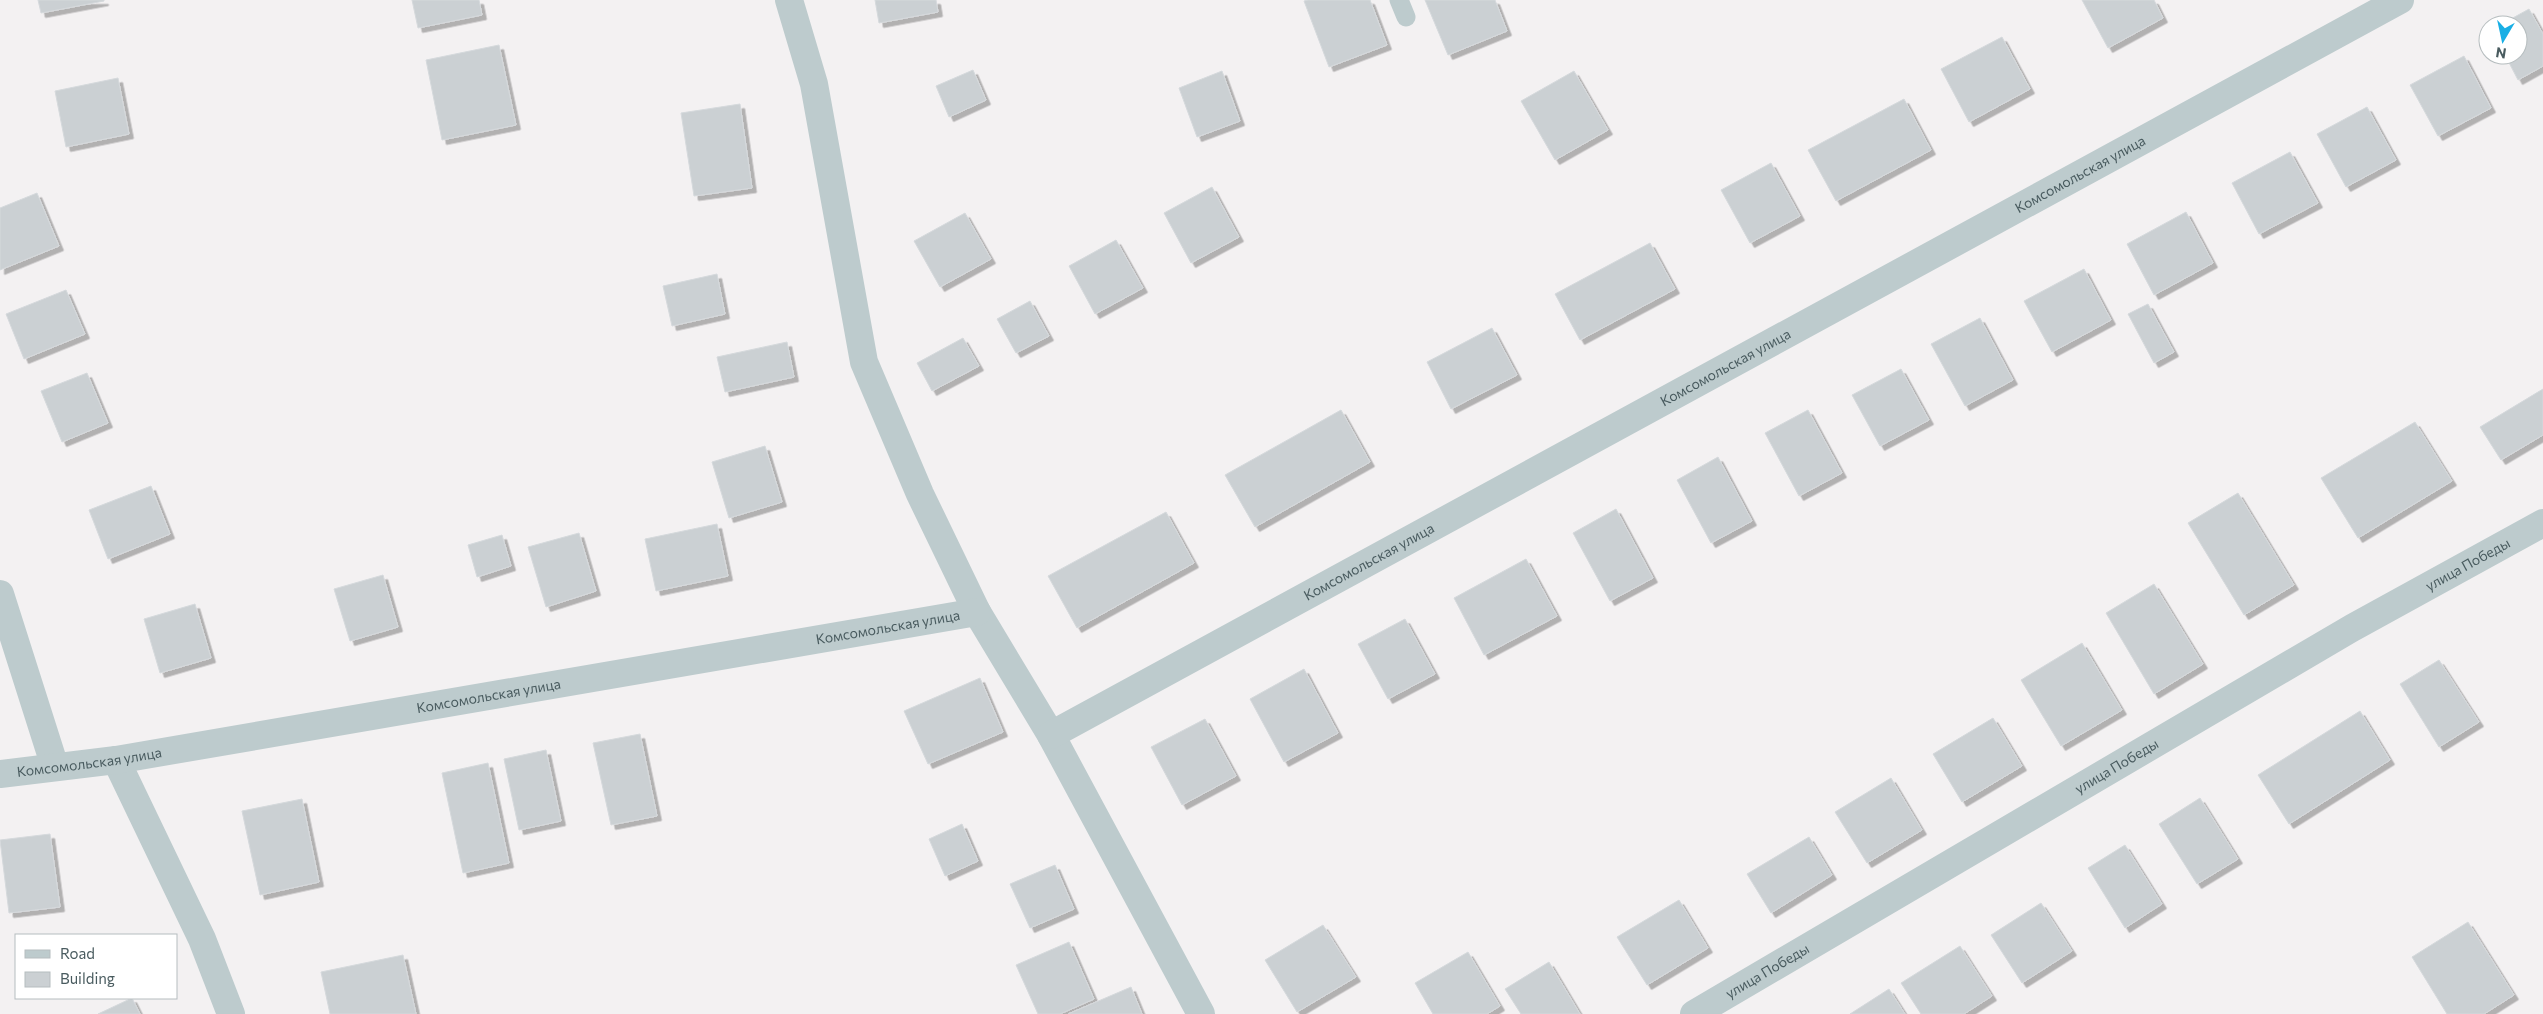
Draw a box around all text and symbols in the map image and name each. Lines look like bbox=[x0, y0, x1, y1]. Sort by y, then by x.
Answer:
north arrow bbox=[2478, 15, 2528, 65]
text: N bbox=[2494, 44, 2507, 63]
street label: Комсомольская улица bbox=[2012, 131, 2148, 216]
street label: Комсомольская улица bbox=[1657, 325, 1793, 410]
street label: Комсомольская улица bbox=[1300, 519, 1437, 604]
street label: улица Победы bbox=[2422, 534, 2513, 594]
street label: Комсомольская улица bbox=[814, 606, 961, 648]
street label: Комсомольская улица bbox=[415, 675, 562, 716]
street label: улица Победы bbox=[2072, 734, 2161, 797]
street label: Комсомольская улица bbox=[16, 743, 163, 780]
legend bbox=[15, 934, 178, 999]
street label: улица Победы bbox=[1722, 939, 1812, 1002]
text: Road bbox=[60, 944, 95, 962]
text: Building bbox=[60, 969, 115, 987]

